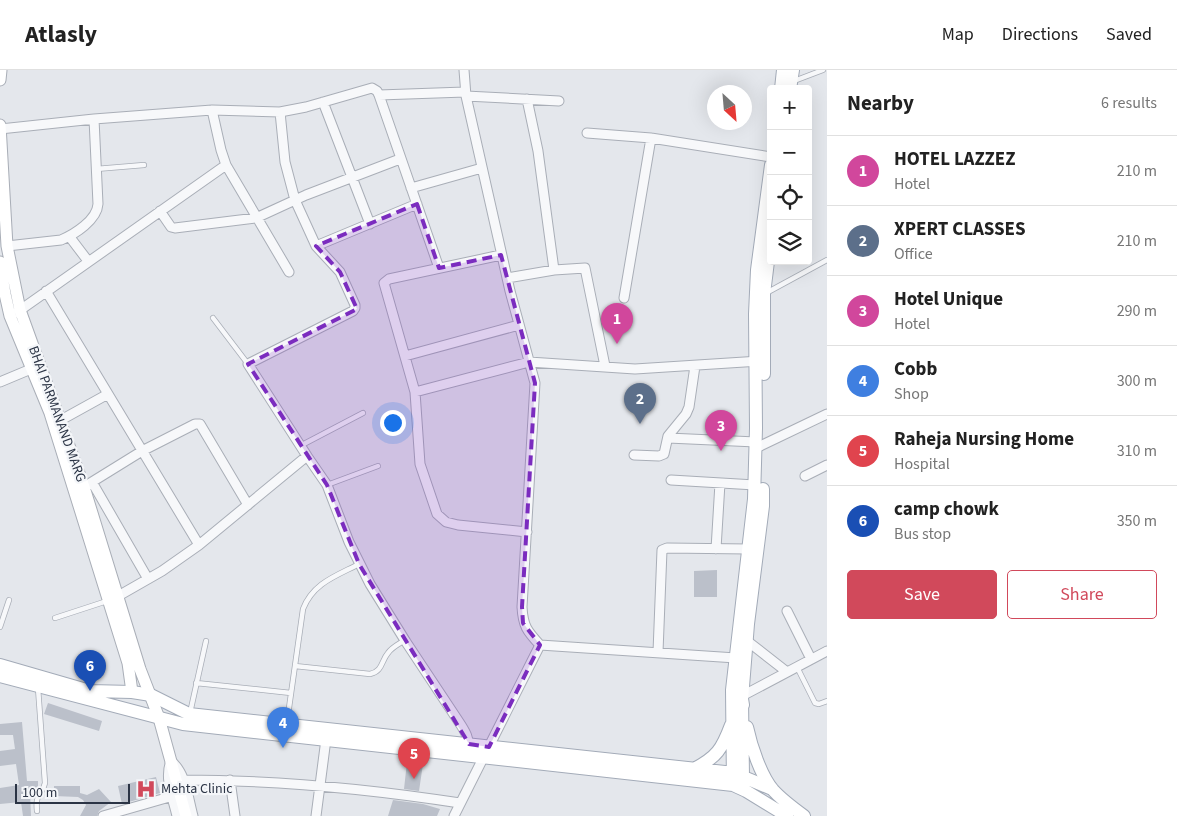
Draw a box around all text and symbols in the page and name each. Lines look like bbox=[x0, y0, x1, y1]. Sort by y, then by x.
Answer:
text: Atlasly bbox=[25, 17, 97, 52]
text: Map bbox=[942, 22, 974, 47]
text: Directions bbox=[1002, 22, 1078, 47]
text: Saved bbox=[1106, 22, 1152, 47]
north arrow bbox=[707, 85, 752, 130]
map controls bbox=[767, 85, 812, 265]
button: + bbox=[767, 85, 812, 130]
text: Nearby bbox=[847, 88, 914, 118]
text: 6 results bbox=[1101, 92, 1157, 114]
button: − bbox=[767, 130, 812, 175]
text: HOTEL LAZZEZ bbox=[894, 146, 1015, 173]
text: 1 bbox=[859, 160, 867, 182]
text: 210 m bbox=[1117, 160, 1157, 182]
text: Hotel bbox=[894, 173, 930, 195]
button: locate bbox=[767, 175, 812, 220]
text: XPERT CLASSES bbox=[894, 216, 1026, 243]
button: layers bbox=[767, 220, 812, 265]
text: 2 bbox=[859, 230, 867, 252]
text: 210 m bbox=[1117, 230, 1157, 252]
text: Office bbox=[894, 243, 933, 265]
text: Hotel Unique bbox=[894, 286, 1003, 313]
text: 3 bbox=[859, 300, 867, 322]
text: 290 m bbox=[1117, 300, 1157, 322]
pin: 1 bbox=[601, 303, 633, 344]
text: Hotel bbox=[894, 313, 930, 335]
street label: BHAI PARMANAND MARG bbox=[23, 343, 91, 485]
text: Cobb bbox=[894, 356, 937, 383]
text: 4 bbox=[859, 370, 867, 392]
text: 300 m bbox=[1117, 370, 1157, 392]
pin: 2 bbox=[624, 383, 656, 424]
text: Shop bbox=[894, 383, 929, 405]
your location bbox=[380, 410, 406, 436]
pin: 3 bbox=[705, 410, 737, 451]
text: Raheja Nursing Home bbox=[894, 426, 1074, 453]
text: 5 bbox=[859, 440, 867, 462]
text: 310 m bbox=[1117, 440, 1157, 462]
text: Hospital bbox=[894, 453, 950, 475]
text: camp chowk bbox=[894, 496, 999, 523]
text: 6 bbox=[859, 510, 867, 532]
text: 350 m bbox=[1117, 510, 1157, 532]
text: Bus stop bbox=[894, 523, 951, 545]
button: Save bbox=[847, 570, 997, 619]
button: Share bbox=[1007, 570, 1157, 619]
pin: 6 bbox=[74, 650, 106, 691]
pin: 4 bbox=[267, 707, 299, 748]
pin: 5 bbox=[398, 738, 430, 779]
hospital icon: Mehta Clinic bbox=[135, 778, 157, 800]
place label: Mehta Clinic bbox=[161, 779, 233, 799]
scale bar bbox=[15, 781, 130, 804]
text: 100 m bbox=[22, 783, 57, 803]

